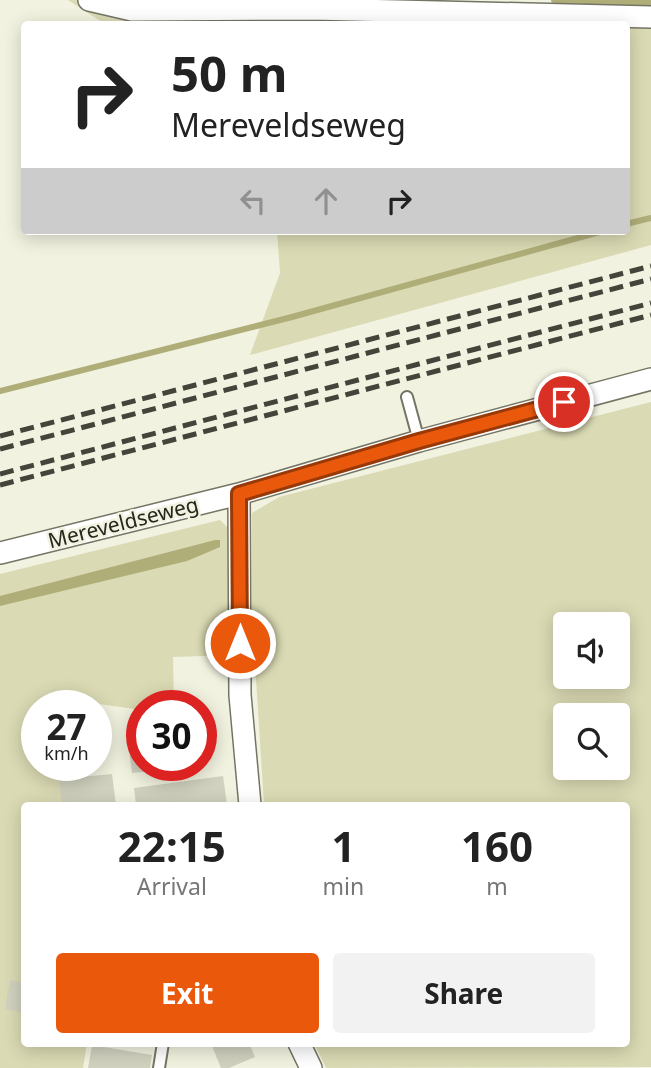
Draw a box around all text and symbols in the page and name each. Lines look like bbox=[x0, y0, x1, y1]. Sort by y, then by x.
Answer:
text: 50 m bbox=[171, 40, 288, 106]
icon: right bbox=[56, 49, 147, 140]
text: Mereveldseweg bbox=[171, 103, 406, 146]
icon: left bbox=[234, 182, 272, 220]
icon: ahead bbox=[307, 182, 345, 220]
icon: right bbox=[380, 182, 418, 220]
pin bbox=[534, 372, 594, 432]
icon: arrive bbox=[545, 383, 583, 421]
street label: Mereveldseweg bbox=[45, 490, 201, 554]
position arrow bbox=[203, 606, 277, 680]
map controls bbox=[553, 612, 630, 780]
button: sound bbox=[553, 612, 630, 689]
speed limit sign: 30 bbox=[126, 690, 217, 781]
text: 27 bbox=[46, 703, 87, 750]
button: search bbox=[553, 703, 630, 780]
text: km/h bbox=[44, 741, 89, 765]
text: 22:15 bbox=[118, 817, 226, 874]
text: 1 bbox=[331, 817, 355, 874]
text: 160 bbox=[461, 817, 533, 874]
text: Arrival bbox=[137, 870, 207, 902]
text: min bbox=[323, 870, 364, 902]
text: m bbox=[486, 870, 508, 902]
button: Exit bbox=[56, 953, 319, 1033]
button: Share bbox=[333, 953, 595, 1033]

